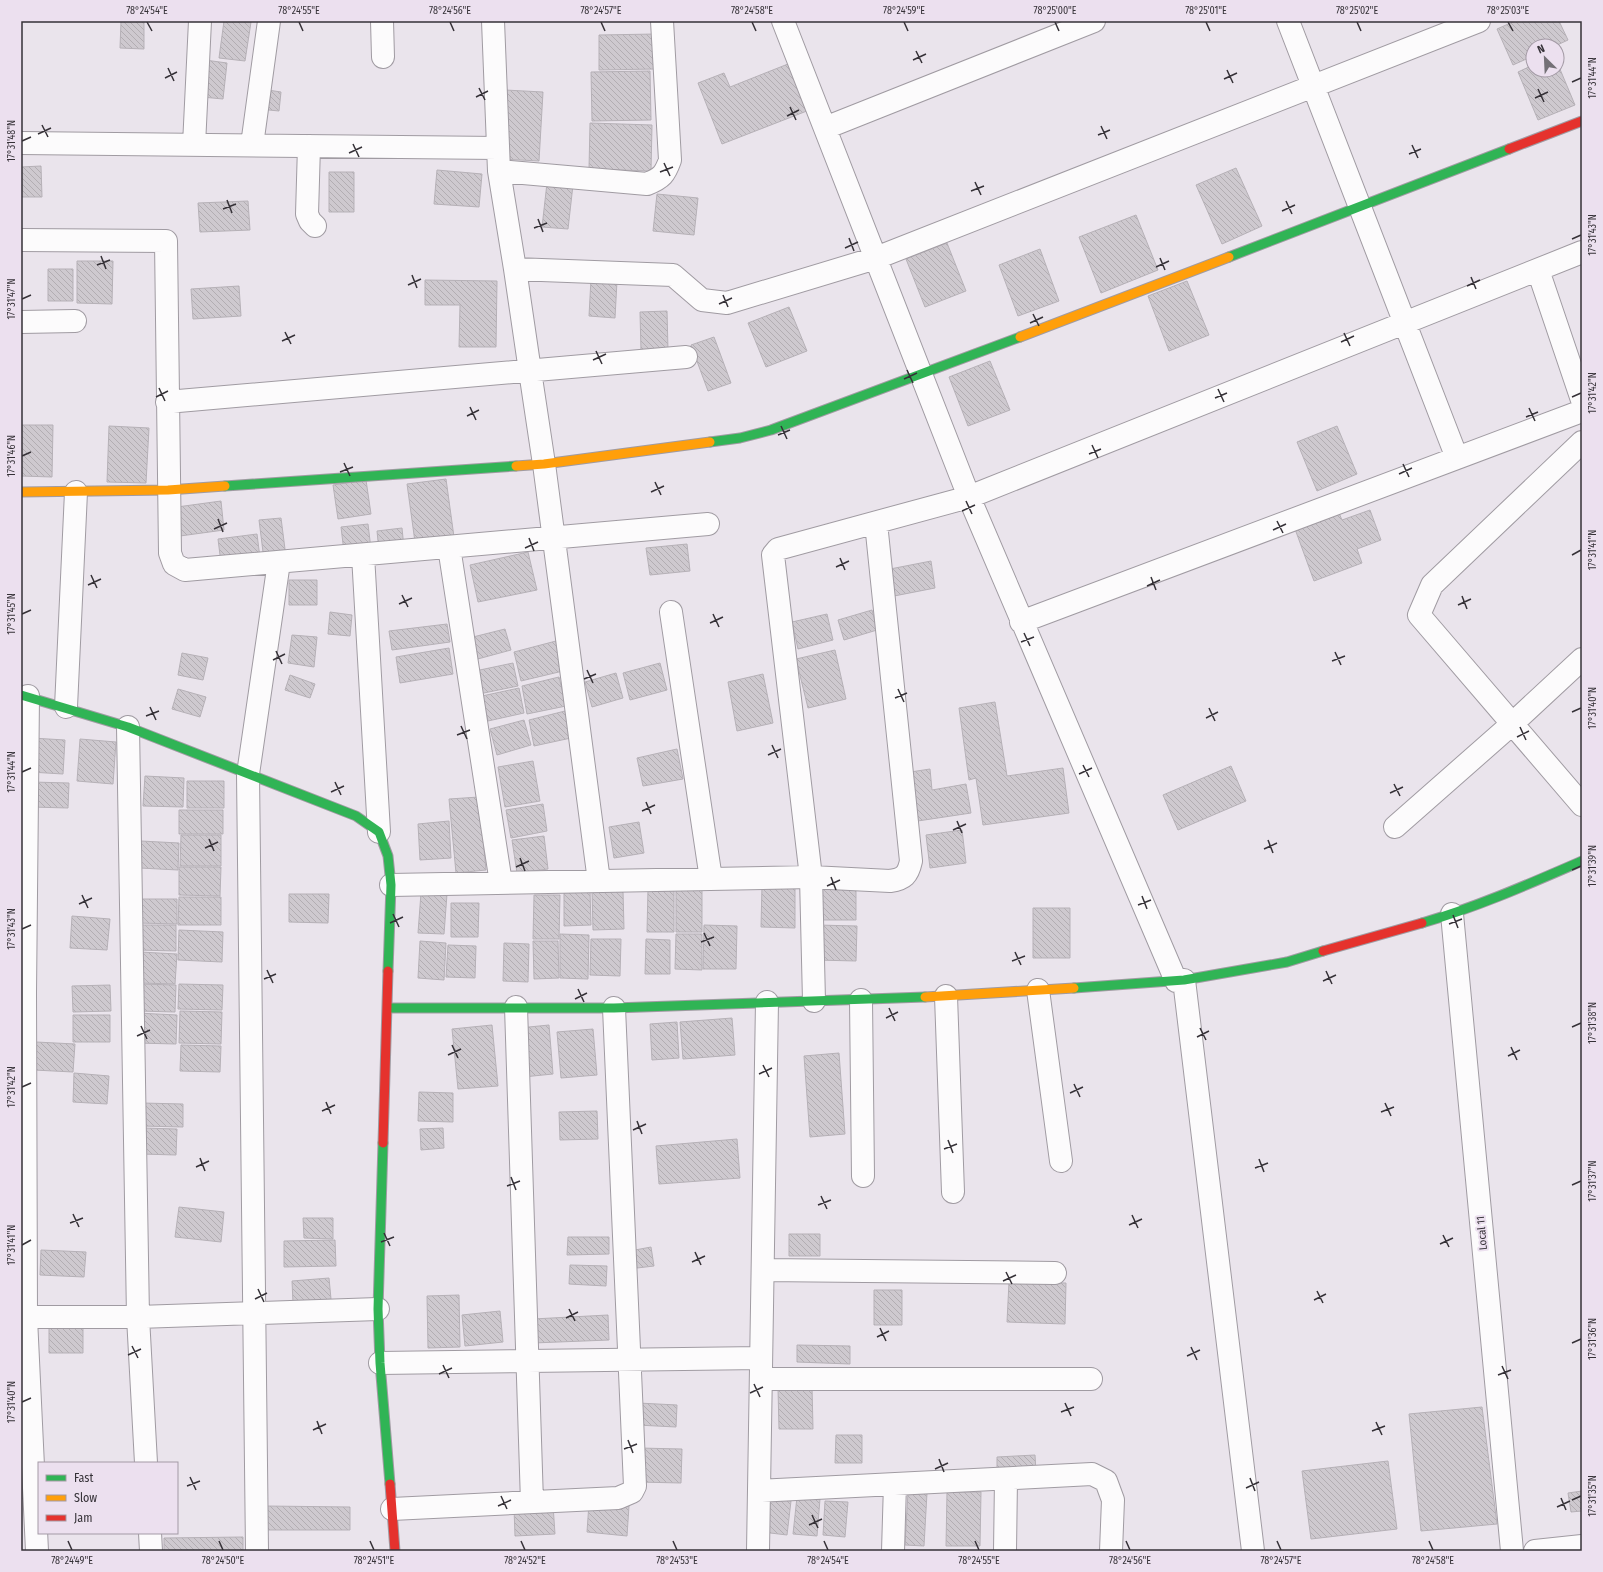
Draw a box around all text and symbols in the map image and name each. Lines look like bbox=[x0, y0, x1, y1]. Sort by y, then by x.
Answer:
text: 78°24'54"E bbox=[126, 5, 168, 17]
text: 78°24'55"E bbox=[278, 5, 320, 17]
text: 78°24'56"E bbox=[429, 5, 471, 17]
text: 78°24'57"E bbox=[580, 5, 622, 17]
text: 78°24'58"E bbox=[731, 5, 773, 17]
text: 78°24'59"E bbox=[883, 5, 925, 17]
text: 78°25'00"E bbox=[1034, 5, 1077, 17]
text: 78°25'01"E bbox=[1185, 5, 1227, 17]
text: 78°25'02"E bbox=[1336, 5, 1378, 17]
text: 78°25'03"E bbox=[1487, 5, 1529, 17]
north arrow bbox=[1525, 38, 1565, 78]
text: N bbox=[1535, 42, 1547, 57]
text: 17°31'44"N bbox=[1587, 57, 1599, 99]
text: 17°31'48"N bbox=[6, 120, 18, 162]
text: 17°31'43"N bbox=[1587, 214, 1599, 256]
text: 17°31'47"N bbox=[6, 278, 18, 320]
text: 17°31'42"N bbox=[1587, 372, 1599, 414]
text: 17°31'46"N bbox=[6, 435, 18, 477]
text: 17°31'41"N bbox=[1587, 530, 1599, 570]
text: 17°31'45"N bbox=[6, 593, 18, 635]
text: 17°31'40"N bbox=[1587, 687, 1599, 729]
text: 17°31'44"N bbox=[6, 751, 18, 793]
text: 17°31'39"N bbox=[1587, 845, 1599, 887]
text: 17°31'43"N bbox=[6, 908, 18, 950]
text: 17°31'38"N bbox=[1587, 1002, 1599, 1044]
text: 17°31'42"N bbox=[6, 1066, 18, 1108]
text: 17°31'37"N bbox=[1587, 1160, 1599, 1202]
street label: Local 11 bbox=[1474, 1215, 1490, 1251]
text: 17°31'41"N bbox=[6, 1225, 18, 1265]
text: 17°31'36"N bbox=[1587, 1318, 1599, 1360]
text: 17°31'40"N bbox=[6, 1381, 18, 1423]
legend bbox=[38, 1462, 178, 1534]
text: Fast bbox=[74, 1471, 93, 1485]
text: 17°31'35"N bbox=[1587, 1475, 1599, 1517]
text: Slow bbox=[74, 1491, 97, 1505]
text: Jam bbox=[74, 1511, 92, 1525]
text: 78°24'49"E bbox=[51, 1555, 93, 1567]
text: 78°24'50"E bbox=[202, 1555, 244, 1567]
text: 78°24'51"E bbox=[354, 1555, 395, 1567]
text: 78°24'52"E bbox=[504, 1555, 546, 1567]
text: 78°24'53"E bbox=[656, 1555, 698, 1567]
text: 78°24'54"E bbox=[807, 1555, 849, 1567]
text: 78°24'55"E bbox=[958, 1555, 1000, 1567]
text: 78°24'56"E bbox=[1109, 1555, 1151, 1567]
text: 78°24'57"E bbox=[1260, 1555, 1302, 1567]
text: 78°24'58"E bbox=[1412, 1555, 1454, 1567]

